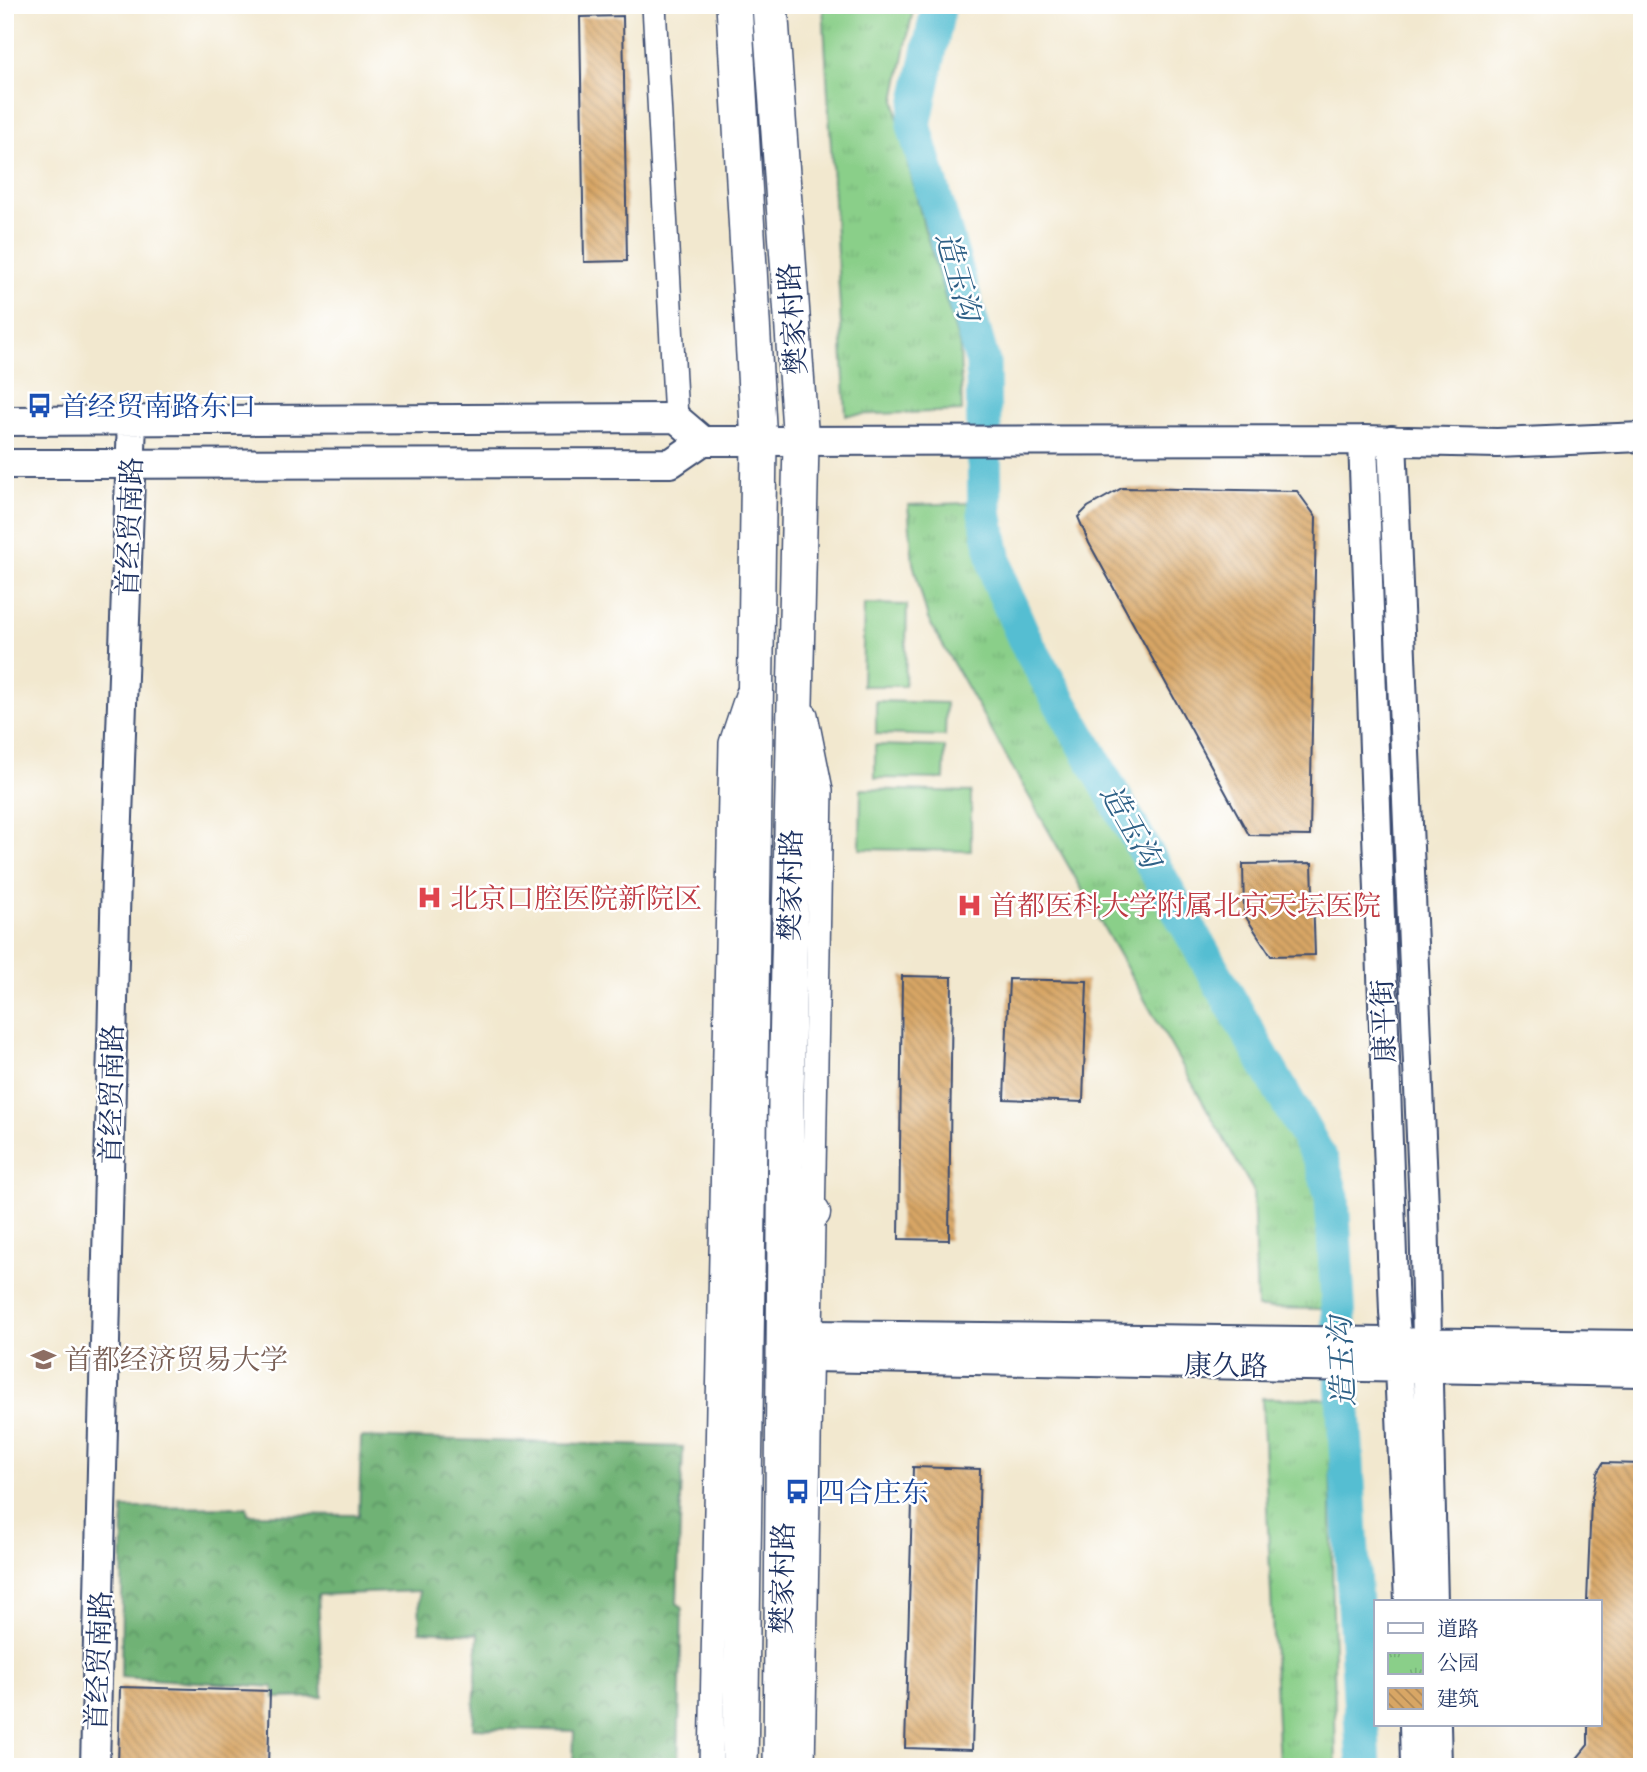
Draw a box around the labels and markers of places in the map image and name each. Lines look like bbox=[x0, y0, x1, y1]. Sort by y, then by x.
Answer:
place label: 首经贸南路东口 bbox=[60, 389, 256, 428]
bus stop icon: 首经贸南路东口 bbox=[26, 392, 54, 420]
place label: 北京口腔医院新院区 bbox=[450, 881, 702, 920]
hospital icon: 北京口腔医院新院区 bbox=[416, 884, 444, 912]
place label: 首都医科大学附属北京天坛医院 bbox=[989, 888, 1381, 927]
hospital icon: 首都医科大学附属北京天坛医院 bbox=[955, 891, 983, 919]
place label: 首都经济贸易大学 bbox=[64, 1342, 288, 1381]
school or university icon: 首都经济贸易大学 bbox=[30, 1345, 58, 1373]
place label: 四合庄东 bbox=[817, 1475, 929, 1514]
bus stop icon: 四合庄东 bbox=[783, 1478, 811, 1506]

